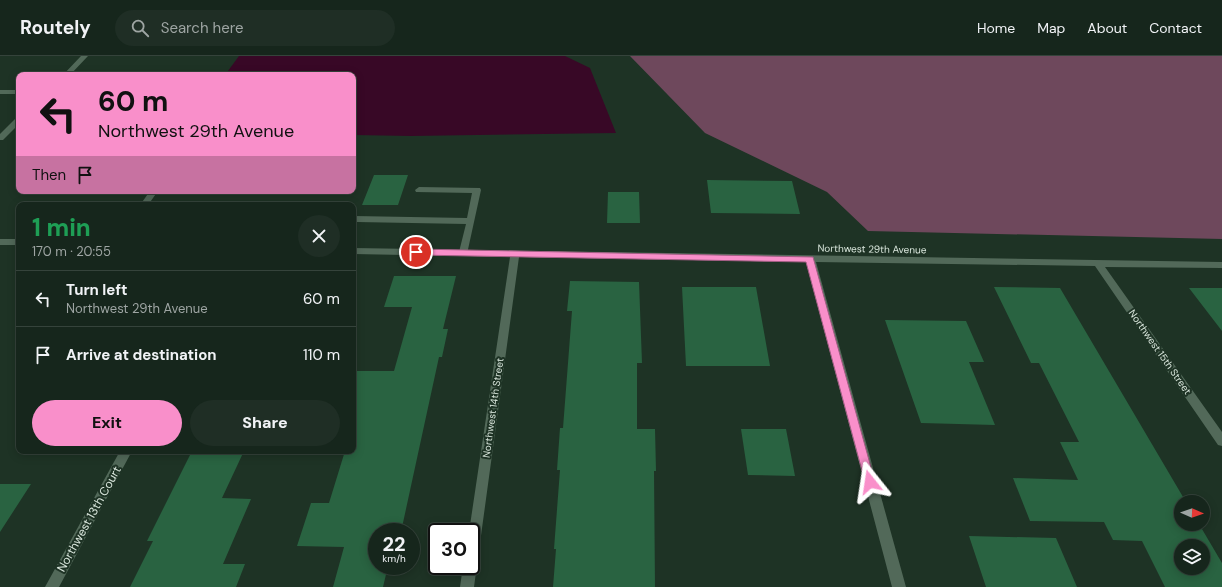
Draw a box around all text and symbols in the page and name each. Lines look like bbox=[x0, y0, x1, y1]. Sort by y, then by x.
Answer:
search box bbox=[115, 10, 395, 46]
text: Routely bbox=[20, 15, 91, 40]
icon: search bbox=[129, 17, 151, 39]
text: Search here bbox=[161, 18, 243, 38]
text: Home bbox=[977, 19, 1015, 37]
text: Map bbox=[1037, 19, 1065, 37]
text: About bbox=[1087, 19, 1127, 37]
text: Contact bbox=[1149, 19, 1202, 37]
text: 60 m bbox=[98, 83, 168, 120]
icon: left bbox=[32, 88, 84, 140]
text: Northwest 29th Avenue bbox=[98, 119, 294, 143]
icon: arrive bbox=[74, 164, 96, 186]
text: Then bbox=[32, 165, 66, 185]
text: 1 min bbox=[32, 212, 91, 243]
button: close bbox=[298, 215, 340, 257]
pin bbox=[399, 235, 433, 269]
icon: arrive bbox=[405, 241, 427, 263]
street label: Northwest 29th Avenue bbox=[817, 242, 927, 256]
text: 170 m · 20:55 bbox=[32, 243, 111, 260]
text: Turn left bbox=[66, 280, 127, 300]
icon: left bbox=[32, 288, 54, 310]
text: 60 m bbox=[303, 289, 340, 309]
text: Northwest 29th Avenue bbox=[66, 300, 208, 317]
street label: Northwest 15th Street bbox=[1126, 307, 1194, 397]
icon: arrive bbox=[32, 344, 54, 366]
text: Arrive at destination bbox=[66, 345, 217, 365]
text: 110 m bbox=[303, 345, 340, 365]
street label: Northwest 14th Street bbox=[480, 357, 506, 459]
button: Exit bbox=[32, 400, 182, 446]
button: Share bbox=[190, 400, 340, 446]
position arrow bbox=[849, 461, 891, 503]
street label: Northwest 13th Court bbox=[53, 463, 125, 575]
north arrow bbox=[1174, 495, 1210, 531]
map controls bbox=[1174, 495, 1210, 575]
speed limit sign: 30 bbox=[428, 523, 480, 575]
text: 22 bbox=[382, 531, 406, 557]
button: layers bbox=[1174, 539, 1210, 575]
text: km/h bbox=[382, 552, 406, 565]

